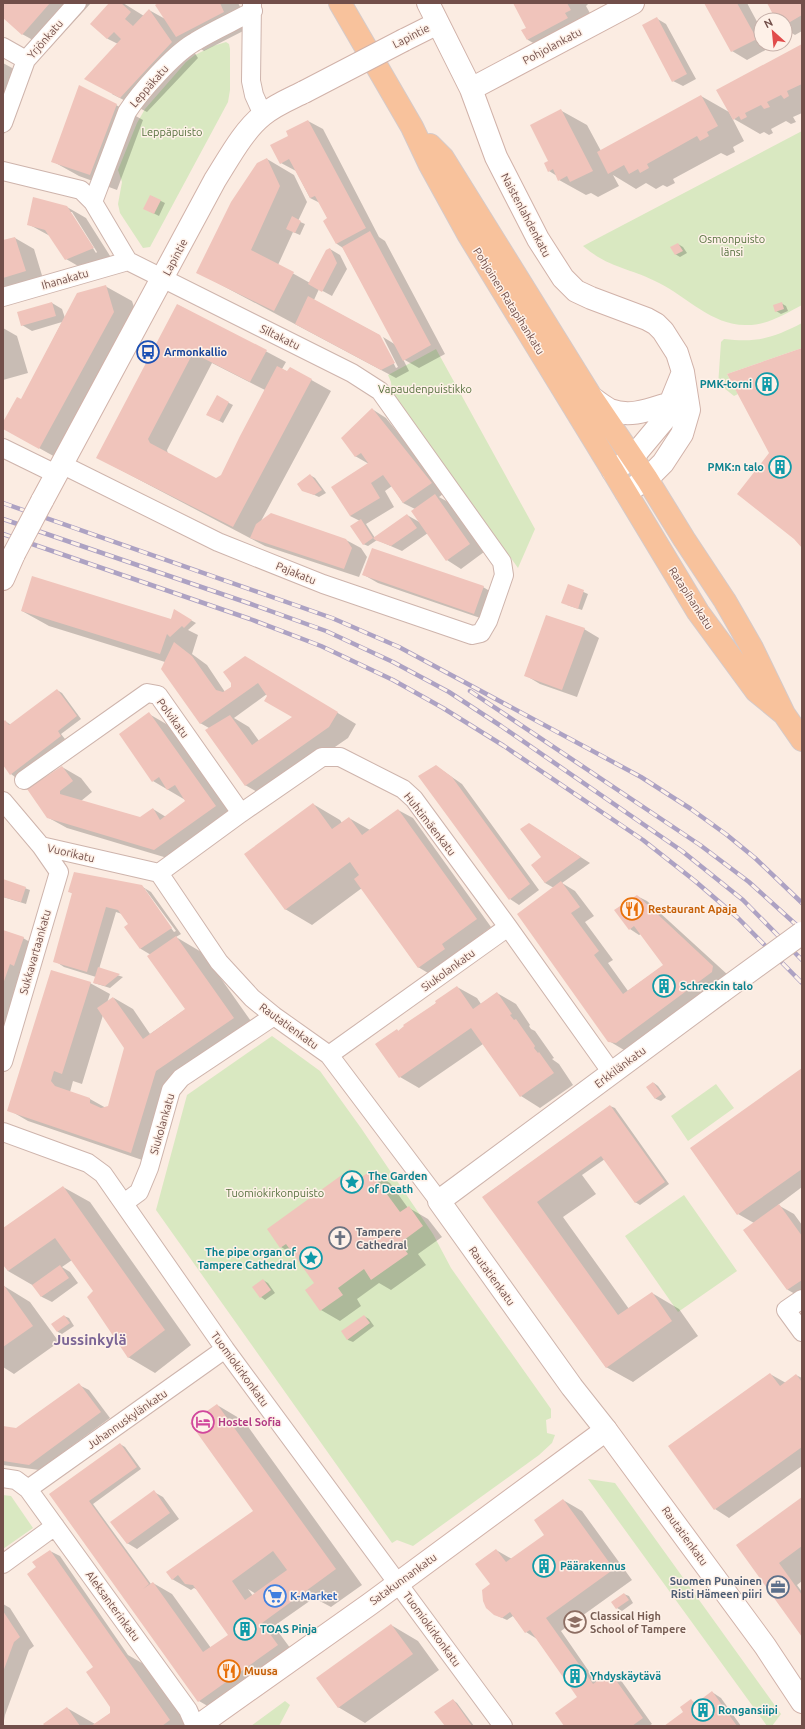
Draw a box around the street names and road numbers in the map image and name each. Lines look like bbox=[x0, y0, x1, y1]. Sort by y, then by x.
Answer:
street label: Yrjönkatu bbox=[25, 17, 65, 61]
street label: Lapintie bbox=[391, 22, 431, 50]
street label: Pohjolankatu bbox=[521, 25, 583, 67]
street label: Leppäkatu bbox=[127, 62, 171, 110]
street label: Naistenlahdenkatu bbox=[499, 171, 553, 259]
street label: Lapintie bbox=[160, 237, 190, 277]
street label: Pohjoinen Ratapihankatu bbox=[471, 245, 547, 357]
street label: Ihanakatu bbox=[40, 267, 90, 291]
street label: Siltakatu bbox=[258, 322, 302, 352]
street label: Pajakatu bbox=[274, 560, 318, 586]
street label: Ratapihankatu bbox=[666, 565, 716, 631]
street label: Polvikatu bbox=[155, 696, 191, 740]
street label: Huhtimäenkatu bbox=[402, 790, 458, 858]
street label: Vuorikatu bbox=[46, 842, 96, 864]
street label: Sukkavartaankatu bbox=[17, 908, 53, 996]
street label: Siukolankatu bbox=[419, 947, 477, 993]
street label: Rautatienkatu bbox=[257, 1001, 321, 1051]
street label: Erkkilänkatu bbox=[592, 1044, 648, 1090]
street label: Siukolankatu bbox=[148, 1092, 176, 1156]
street label: Rautatienkatu bbox=[467, 1244, 517, 1308]
street label: Tuomiokirkonkatu bbox=[209, 1329, 271, 1409]
street label: Juhannuskylänkatu bbox=[85, 1387, 169, 1451]
street label: Rautatienkatu bbox=[660, 1504, 710, 1568]
street label: Satakunnankatu bbox=[367, 1551, 439, 1607]
street label: Aleksanterinkatu bbox=[84, 1569, 142, 1643]
street label: Tuomiokirkonkatu bbox=[401, 1589, 463, 1669]

